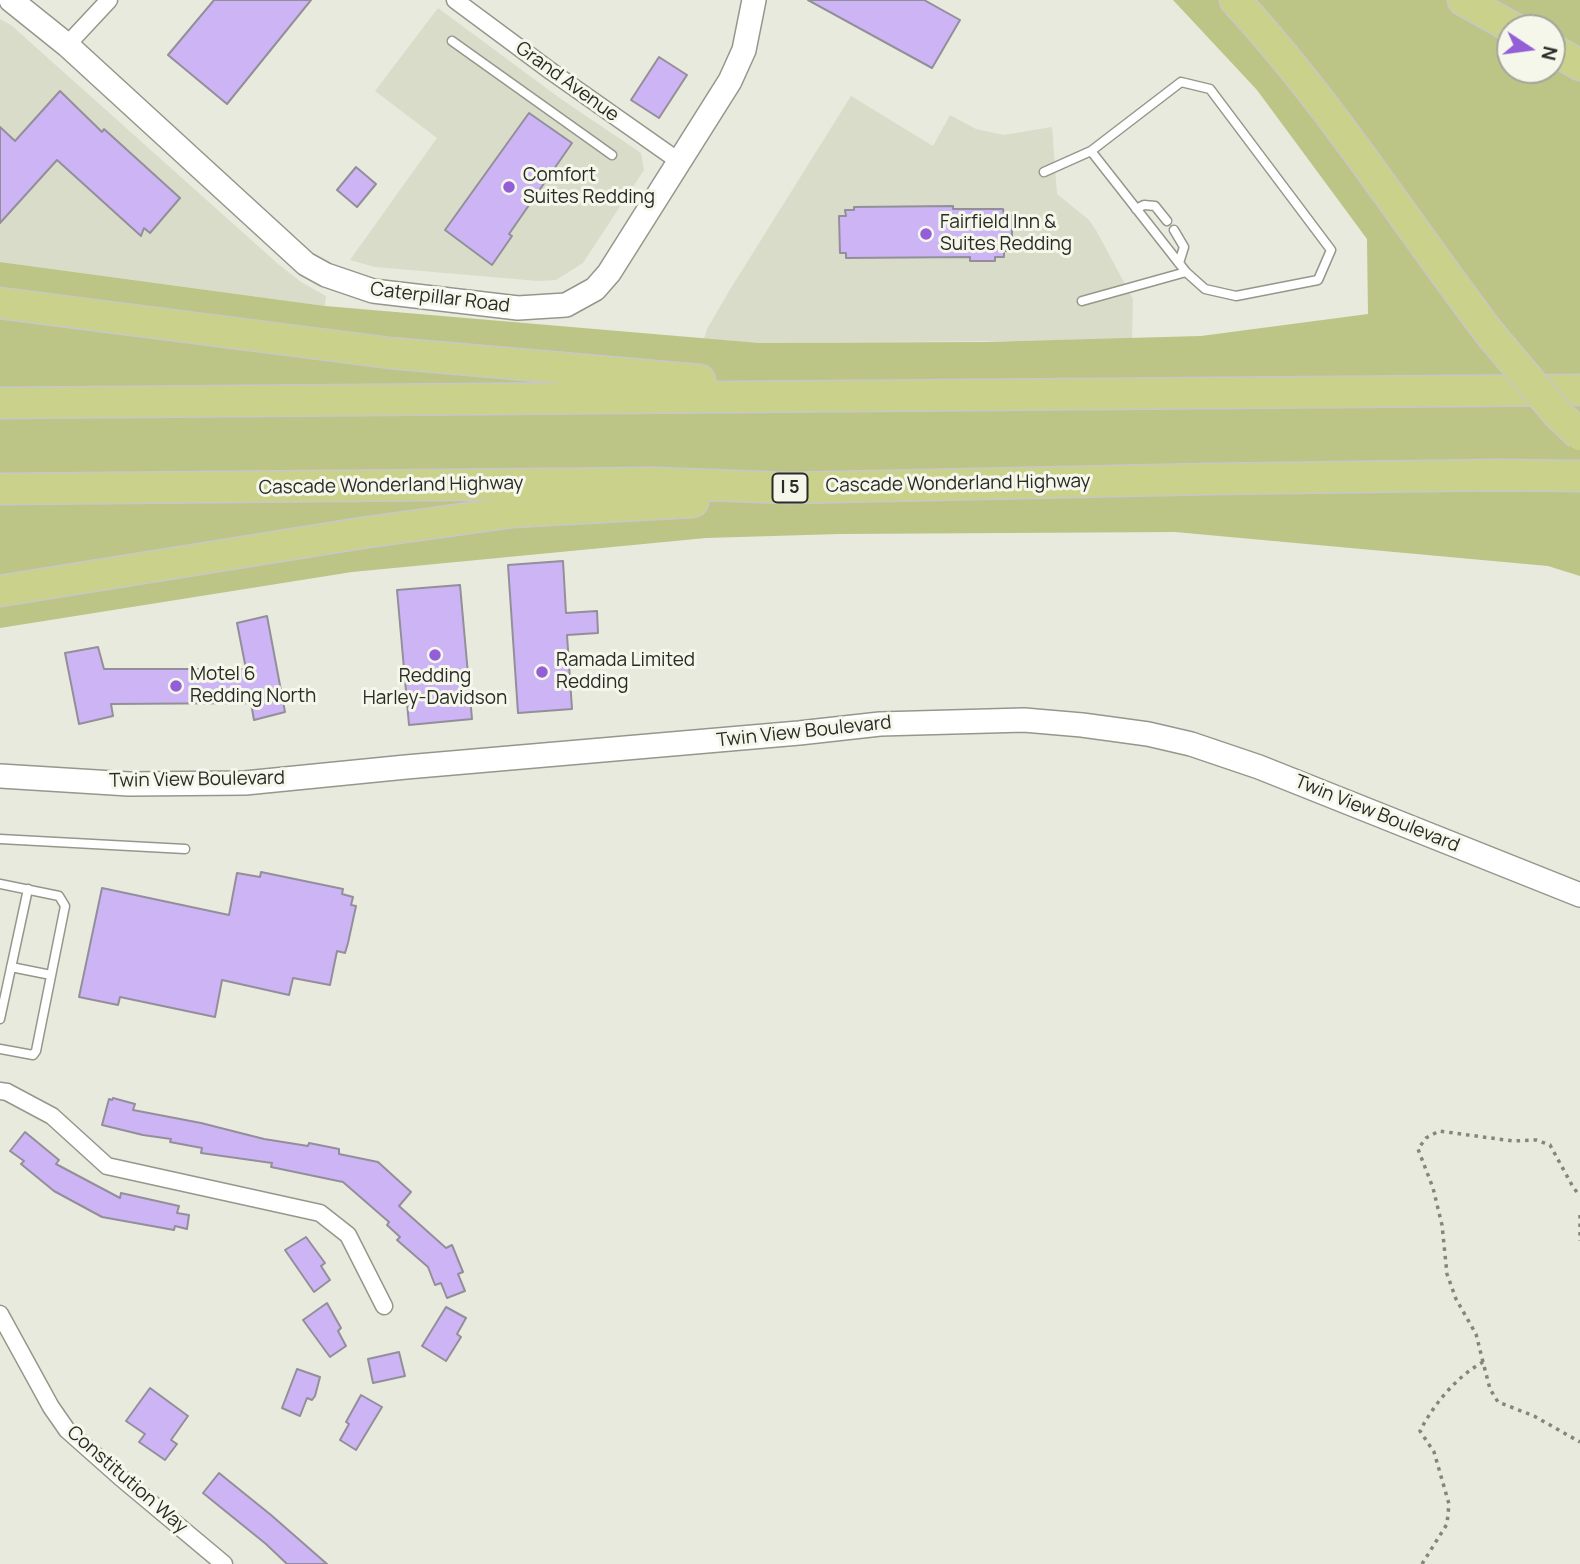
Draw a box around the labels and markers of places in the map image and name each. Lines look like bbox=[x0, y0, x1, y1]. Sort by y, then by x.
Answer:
place label: Comfort Suites Redding bbox=[523, 165, 655, 209]
marker: Comfort Suites Redding bbox=[501, 179, 517, 195]
place label: Fairfield Inn & Suites Redding bbox=[940, 212, 1072, 256]
marker: Fairfield Inn & Suites Redding bbox=[918, 226, 934, 242]
marker: Redding Harley-Davidson bbox=[427, 647, 443, 663]
place label: Ramada Limited Redding bbox=[556, 650, 695, 694]
place label: Motel 6 Redding North bbox=[190, 664, 316, 708]
marker: Ramada Limited Redding bbox=[534, 664, 550, 680]
place label: Redding Harley-Davidson bbox=[363, 666, 507, 710]
marker: Motel 6 Redding North bbox=[168, 678, 184, 694]

